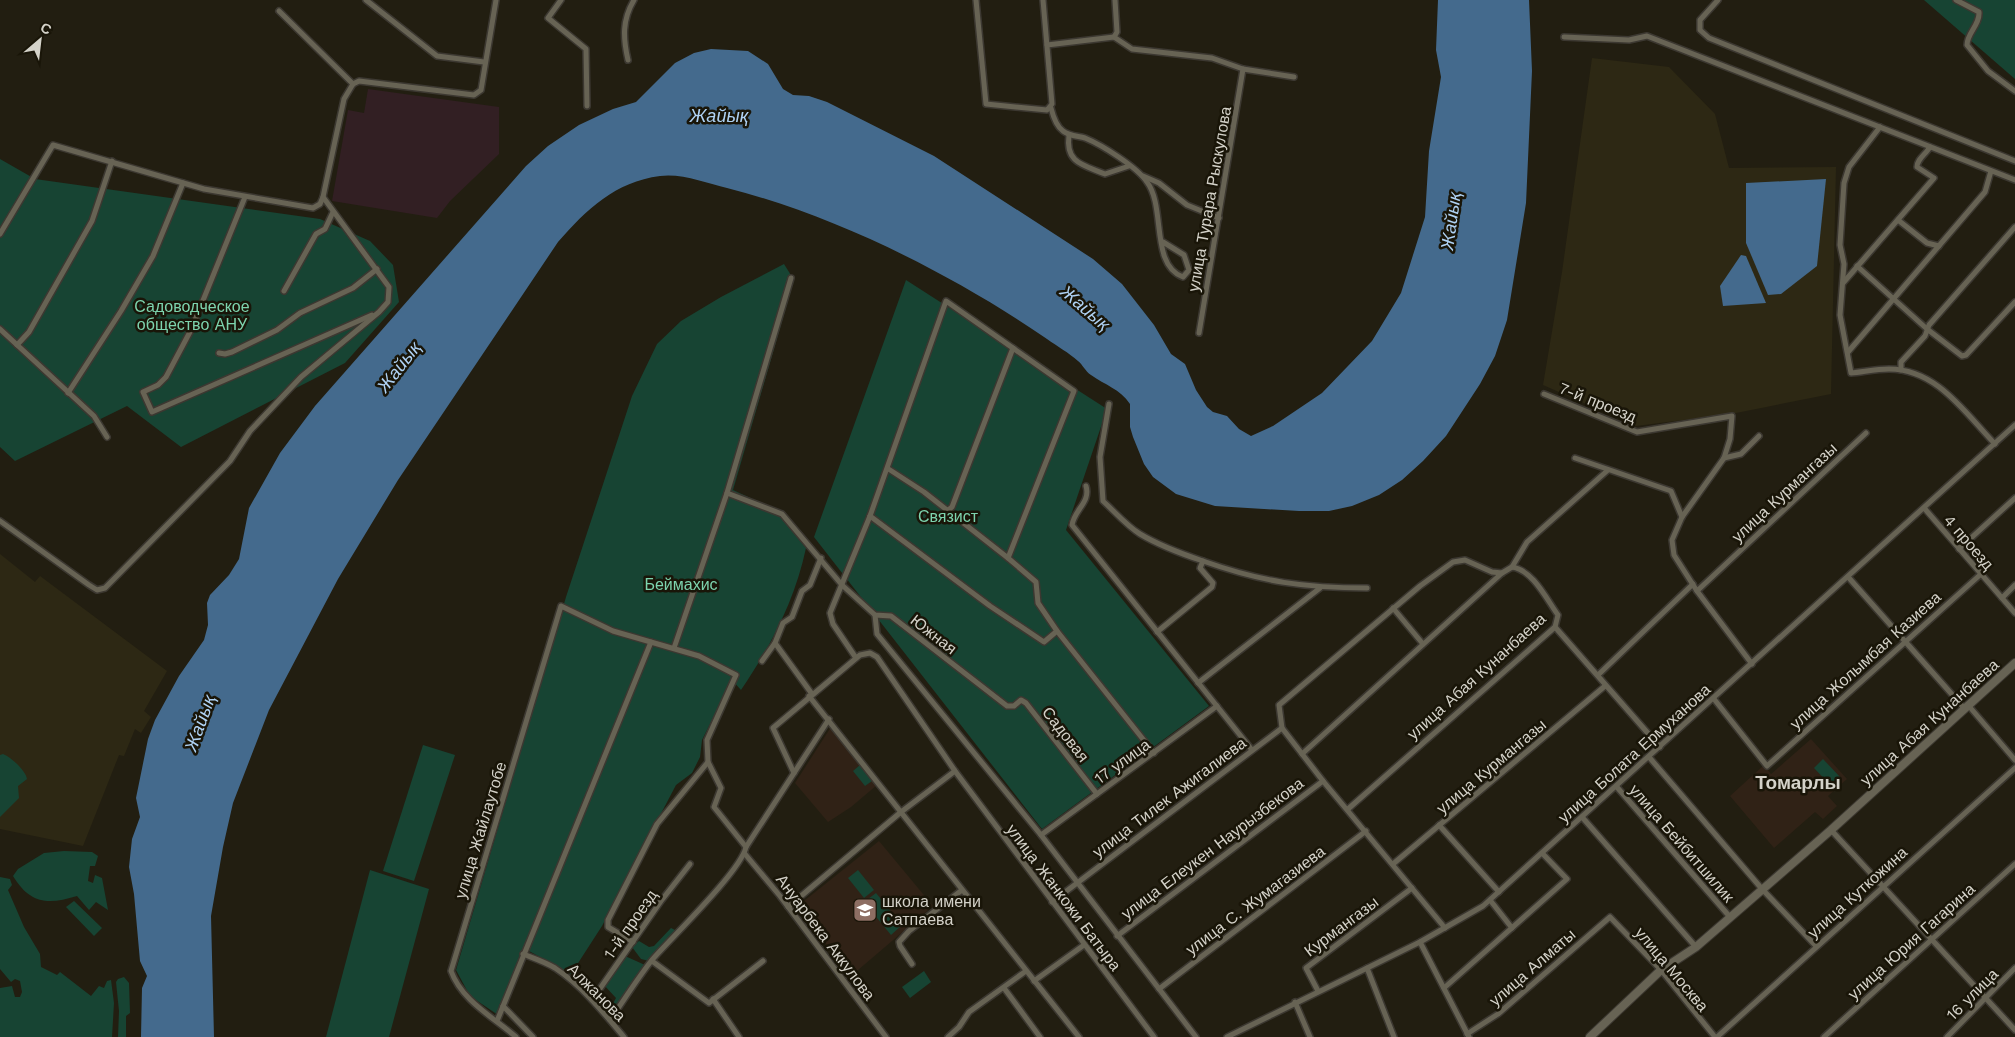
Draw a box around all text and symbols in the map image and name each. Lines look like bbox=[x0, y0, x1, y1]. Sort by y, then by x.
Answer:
north arrow bbox=[15, 15, 65, 65]
text: С bbox=[38, 19, 54, 38]
water label: Жайық bbox=[689, 105, 750, 126]
street label: улица Турара Рыскулова bbox=[1184, 105, 1235, 293]
water label: Жайық bbox=[1436, 189, 1465, 252]
water label: Жайық bbox=[1056, 280, 1115, 336]
park label: Садоводческое общество АНУ bbox=[134, 297, 250, 334]
water label: Жайық bbox=[372, 336, 426, 397]
street label: 7-й проезд bbox=[1556, 378, 1640, 427]
street label: улица Курмангазы bbox=[1728, 439, 1841, 546]
park label: Связист bbox=[918, 507, 979, 526]
street label: 4 проезд bbox=[1940, 511, 1998, 574]
park label: Беймахис bbox=[644, 575, 718, 594]
street label: улица Жолымбая Казиева bbox=[1786, 588, 1945, 733]
street label: улица Абая Кунанбаева bbox=[1403, 609, 1550, 744]
street label: Южная bbox=[907, 611, 961, 658]
street label: улица Абая Кунанбаева bbox=[1856, 655, 2003, 790]
street label: улица Болата Ермуханова bbox=[1554, 680, 1714, 827]
water label: Жайық bbox=[179, 690, 220, 755]
street label: Садовая bbox=[1038, 703, 1093, 766]
street label: улица Курмангазы bbox=[1433, 715, 1550, 818]
street label: улица Тилек Ажигалиева bbox=[1089, 733, 1250, 861]
street label: 17 улица bbox=[1091, 735, 1154, 788]
street label: улица Жайлаутобе bbox=[451, 759, 510, 901]
district label: Томарлы bbox=[1755, 771, 1841, 794]
street label: улица Елеукен Наурызбекова bbox=[1117, 774, 1307, 923]
street label: улица Бейбитшилик bbox=[1625, 780, 1739, 907]
street label: улица Жанкожи Батыра bbox=[1002, 820, 1125, 974]
street label: улица С. Жумагазиева bbox=[1182, 842, 1329, 959]
street label: улица Куткожина bbox=[1804, 843, 1911, 942]
street label: Ануарбека Аккулова bbox=[772, 871, 879, 1004]
street label: улица Юрия Гагарина bbox=[1844, 879, 1979, 1003]
street label: 1-й проезд bbox=[600, 885, 662, 963]
place label: школа имени Сатпаева bbox=[882, 892, 981, 929]
street label: Курмангазы bbox=[1301, 892, 1382, 960]
school or university icon: школа имени Сатпаева bbox=[852, 897, 878, 923]
street label: улица Москва bbox=[1631, 923, 1712, 1015]
street label: улица Алматы bbox=[1485, 925, 1579, 1010]
street label: Алжанова bbox=[564, 959, 630, 1026]
street label: 16 улица bbox=[1943, 964, 2002, 1024]

